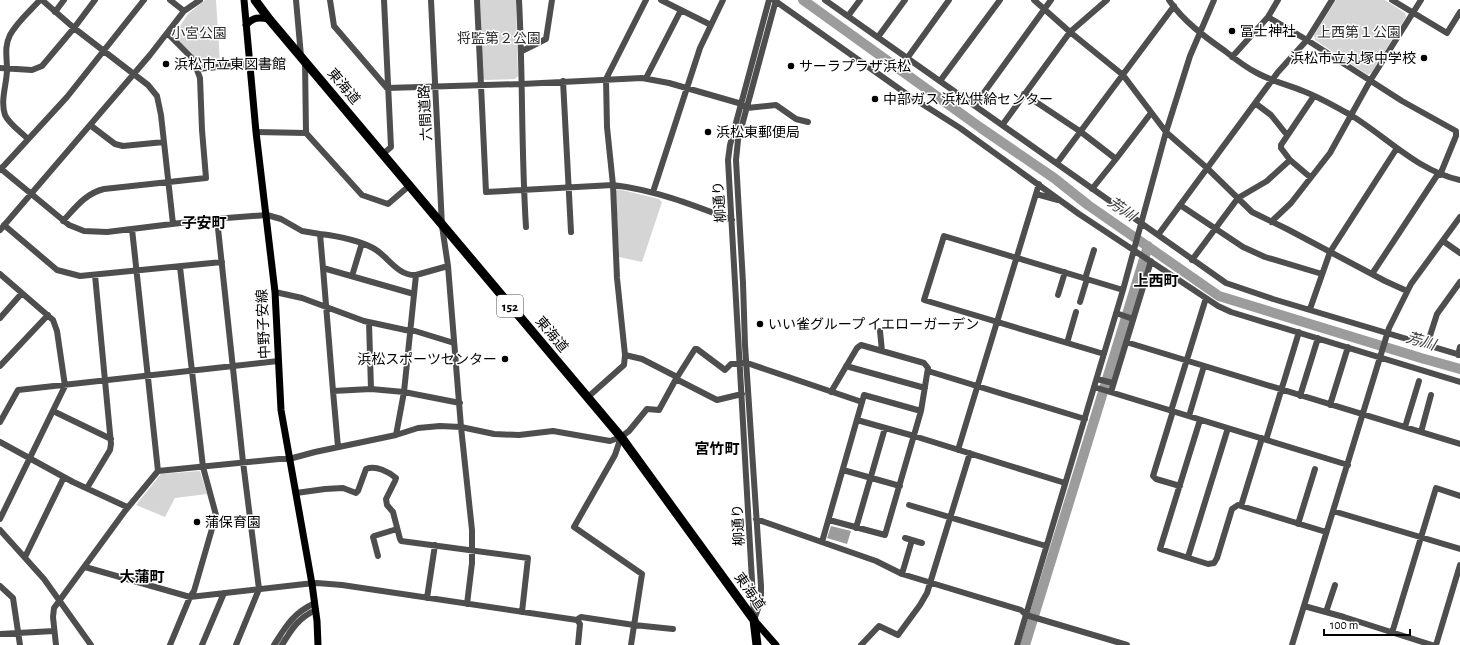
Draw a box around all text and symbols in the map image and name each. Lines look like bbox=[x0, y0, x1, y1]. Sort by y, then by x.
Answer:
place label: 冨士神社 bbox=[1240, 24, 1296, 39]
park label: 上西第１公園 bbox=[1317, 24, 1401, 40]
park label: 小宮公園 bbox=[171, 26, 227, 41]
marker: 冨士神社 bbox=[1227, 26, 1237, 36]
park label: 将監第２公園 bbox=[457, 30, 541, 46]
place label: 浜松市立丸塚中学校 bbox=[1290, 51, 1416, 66]
marker: 浜松市立丸塚中学校 bbox=[1419, 53, 1429, 63]
place label: 浜松市立東図書館 bbox=[174, 57, 286, 72]
marker: 浜松市立東図書館 bbox=[161, 59, 171, 69]
place label: サーラプラザ浜松 bbox=[799, 59, 911, 74]
marker: サーラプラザ浜松 bbox=[786, 61, 796, 71]
street label: 東海道 bbox=[324, 65, 363, 107]
street label: 六間道路 bbox=[417, 85, 434, 141]
place label: 中部ガス 浜松供給センター bbox=[883, 91, 1053, 107]
marker: 中部ガス 浜松供給センター bbox=[870, 94, 880, 104]
place label: 浜松東郵便局 bbox=[716, 125, 800, 140]
marker: 浜松東郵便局 bbox=[703, 127, 713, 137]
street label: 柳通り bbox=[710, 180, 728, 224]
water label: 芳川 bbox=[1105, 194, 1141, 225]
district label: 子安町 bbox=[181, 215, 227, 231]
district label: 上西町 bbox=[1133, 273, 1179, 289]
street label: 中野子安線 bbox=[254, 289, 273, 359]
road number: 152 bbox=[497, 295, 523, 317]
street label: 東海道 bbox=[532, 313, 571, 355]
place label: いい雀グループ イエローガーデン bbox=[768, 317, 979, 332]
marker: いい雀グループ イエローガーデン bbox=[755, 319, 765, 329]
water label: 芳川 bbox=[1404, 329, 1440, 354]
place label: 浜松スポーツセンター bbox=[357, 352, 497, 367]
marker: 浜松スポーツセンター bbox=[500, 354, 510, 364]
district label: 宮竹町 bbox=[694, 441, 740, 457]
street label: 柳通り bbox=[729, 504, 747, 546]
place label: 蒲保育園 bbox=[205, 515, 261, 530]
marker: 蒲保育園 bbox=[192, 517, 202, 527]
district label: 大蒲町 bbox=[119, 569, 165, 585]
street label: 東海道 bbox=[731, 570, 768, 613]
scale bar bbox=[1324, 611, 1410, 637]
text: 100 m bbox=[1330, 619, 1358, 631]

